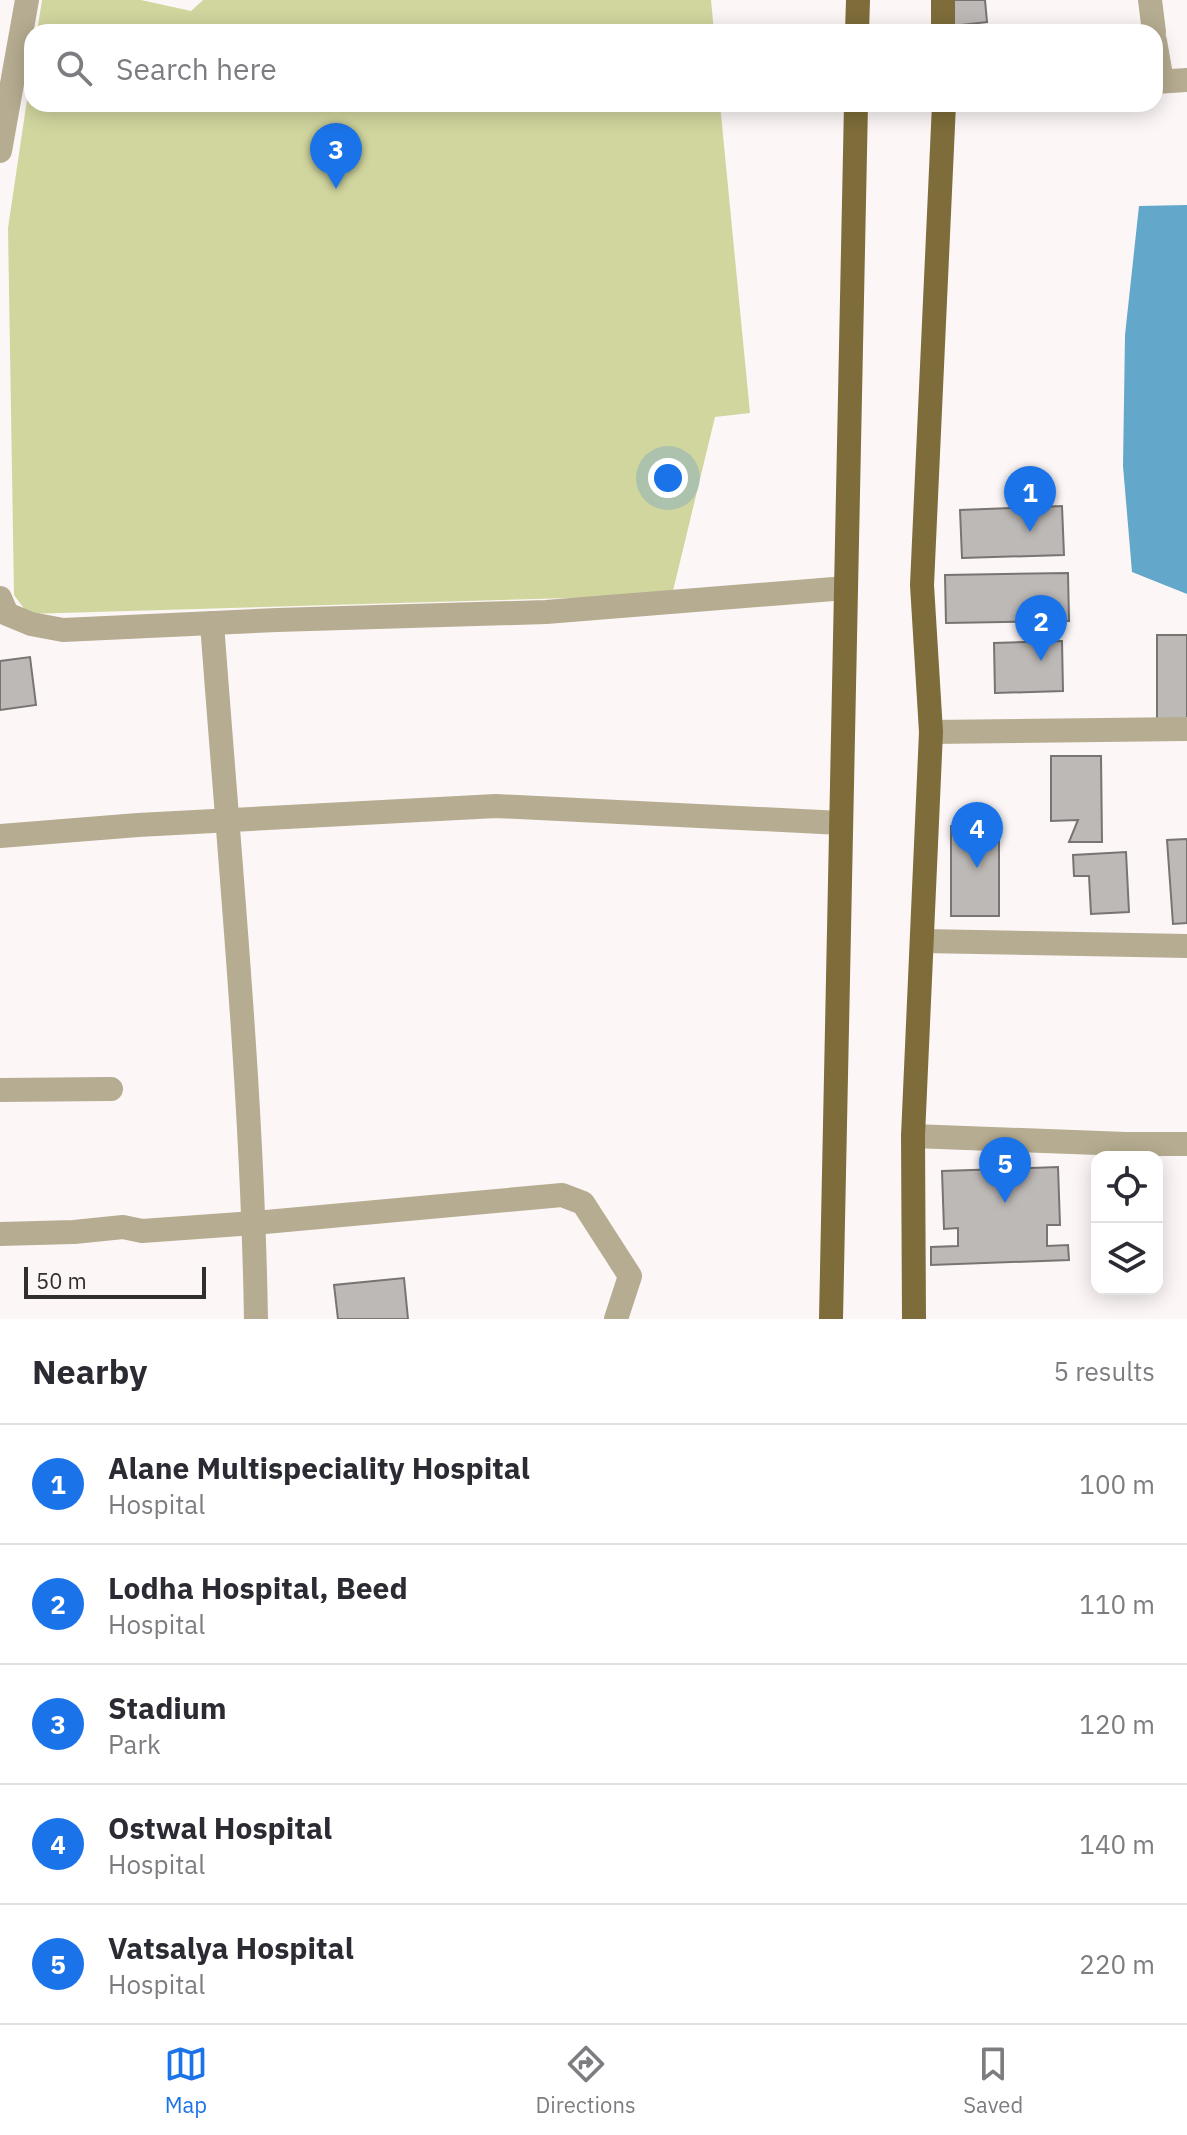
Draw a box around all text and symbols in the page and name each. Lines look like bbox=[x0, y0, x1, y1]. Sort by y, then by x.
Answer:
search box bbox=[24, 24, 1163, 112]
icon: search bbox=[52, 46, 96, 90]
text: Search here bbox=[116, 49, 277, 88]
pin: 3 bbox=[310, 123, 362, 189]
your location bbox=[648, 458, 688, 498]
pin: 1 bbox=[1004, 466, 1056, 532]
pin: 2 bbox=[1015, 595, 1067, 661]
pin: 4 bbox=[951, 802, 1003, 868]
pin: 5 bbox=[979, 1137, 1031, 1203]
map controls bbox=[1091, 1151, 1163, 1295]
button: locate bbox=[1091, 1151, 1163, 1223]
button: layers bbox=[1091, 1223, 1163, 1295]
scale bar bbox=[24, 1263, 206, 1299]
text: 50 m bbox=[36, 1266, 87, 1295]
text: Nearby bbox=[32, 1349, 147, 1393]
text: 5 results bbox=[1053, 1354, 1155, 1388]
text: Alane Multispeciality Hospital bbox=[108, 1448, 530, 1487]
text: 1 bbox=[50, 1467, 66, 1501]
text: 100 m bbox=[1079, 1467, 1155, 1501]
text: Hospital bbox=[108, 1487, 205, 1521]
text: Lodha Hospital, Beed bbox=[108, 1568, 408, 1607]
text: 2 bbox=[50, 1587, 66, 1621]
text: 110 m bbox=[1079, 1587, 1155, 1621]
text: Hospital bbox=[108, 1607, 205, 1641]
text: Stadium bbox=[108, 1688, 227, 1727]
text: 3 bbox=[50, 1707, 66, 1741]
text: 120 m bbox=[1079, 1707, 1155, 1741]
text: Park bbox=[108, 1727, 161, 1761]
text: Ostwal Hospital bbox=[108, 1808, 332, 1847]
text: 4 bbox=[50, 1827, 66, 1861]
text: 140 m bbox=[1079, 1827, 1155, 1861]
text: Hospital bbox=[108, 1847, 205, 1881]
text: Vatsalya Hospital bbox=[108, 1928, 354, 1967]
text: 5 bbox=[50, 1947, 66, 1981]
text: 220 m bbox=[1079, 1947, 1155, 1981]
text: Hospital bbox=[108, 1967, 205, 2001]
tab: Map bbox=[164, 2042, 208, 2119]
tab: Directions bbox=[536, 2042, 636, 2119]
tab: Saved bbox=[963, 2042, 1023, 2119]

